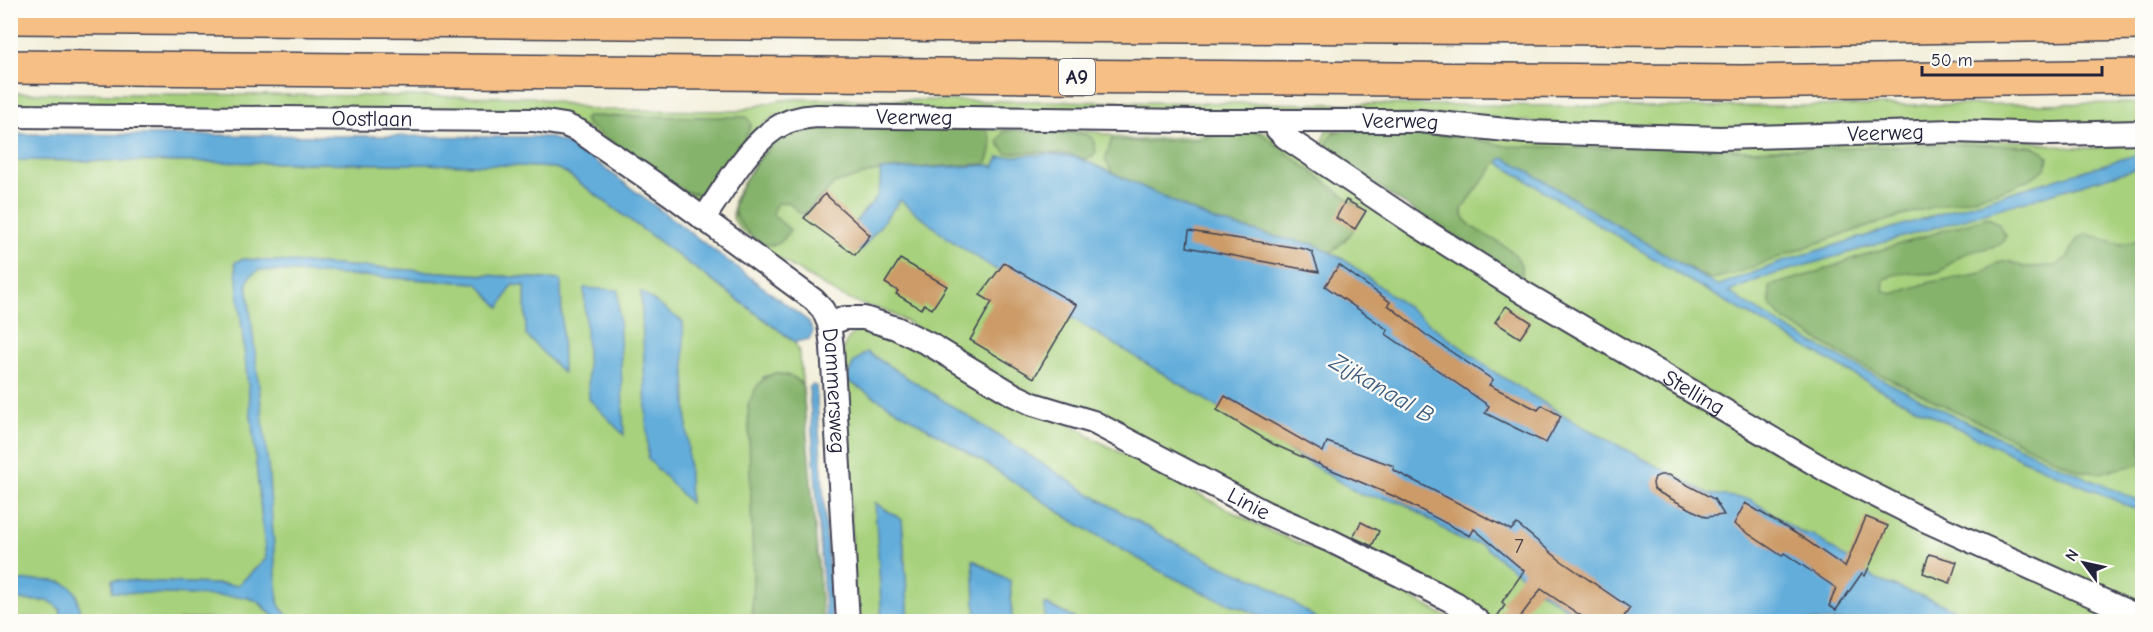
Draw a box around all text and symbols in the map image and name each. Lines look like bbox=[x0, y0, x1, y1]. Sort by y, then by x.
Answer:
scale bar bbox=[1922, 39, 2102, 77]
text: 50 m bbox=[1931, 50, 1973, 71]
road number: A9 bbox=[1059, 59, 1095, 95]
street label: Veerweg bbox=[876, 104, 953, 131]
street label: Oostlaan bbox=[331, 105, 412, 132]
street label: Veerweg bbox=[1362, 108, 1440, 136]
street label: Veerweg bbox=[1847, 119, 1924, 147]
street label: Dammersweg bbox=[817, 326, 851, 455]
water label: Zijkanaal B bbox=[1324, 346, 1439, 429]
street label: Stelling bbox=[1658, 364, 1730, 421]
street label: Linie bbox=[1223, 482, 1274, 526]
north arrow bbox=[2054, 533, 2114, 593]
house number: 7 bbox=[1514, 535, 1524, 558]
text: N bbox=[2062, 546, 2083, 565]

